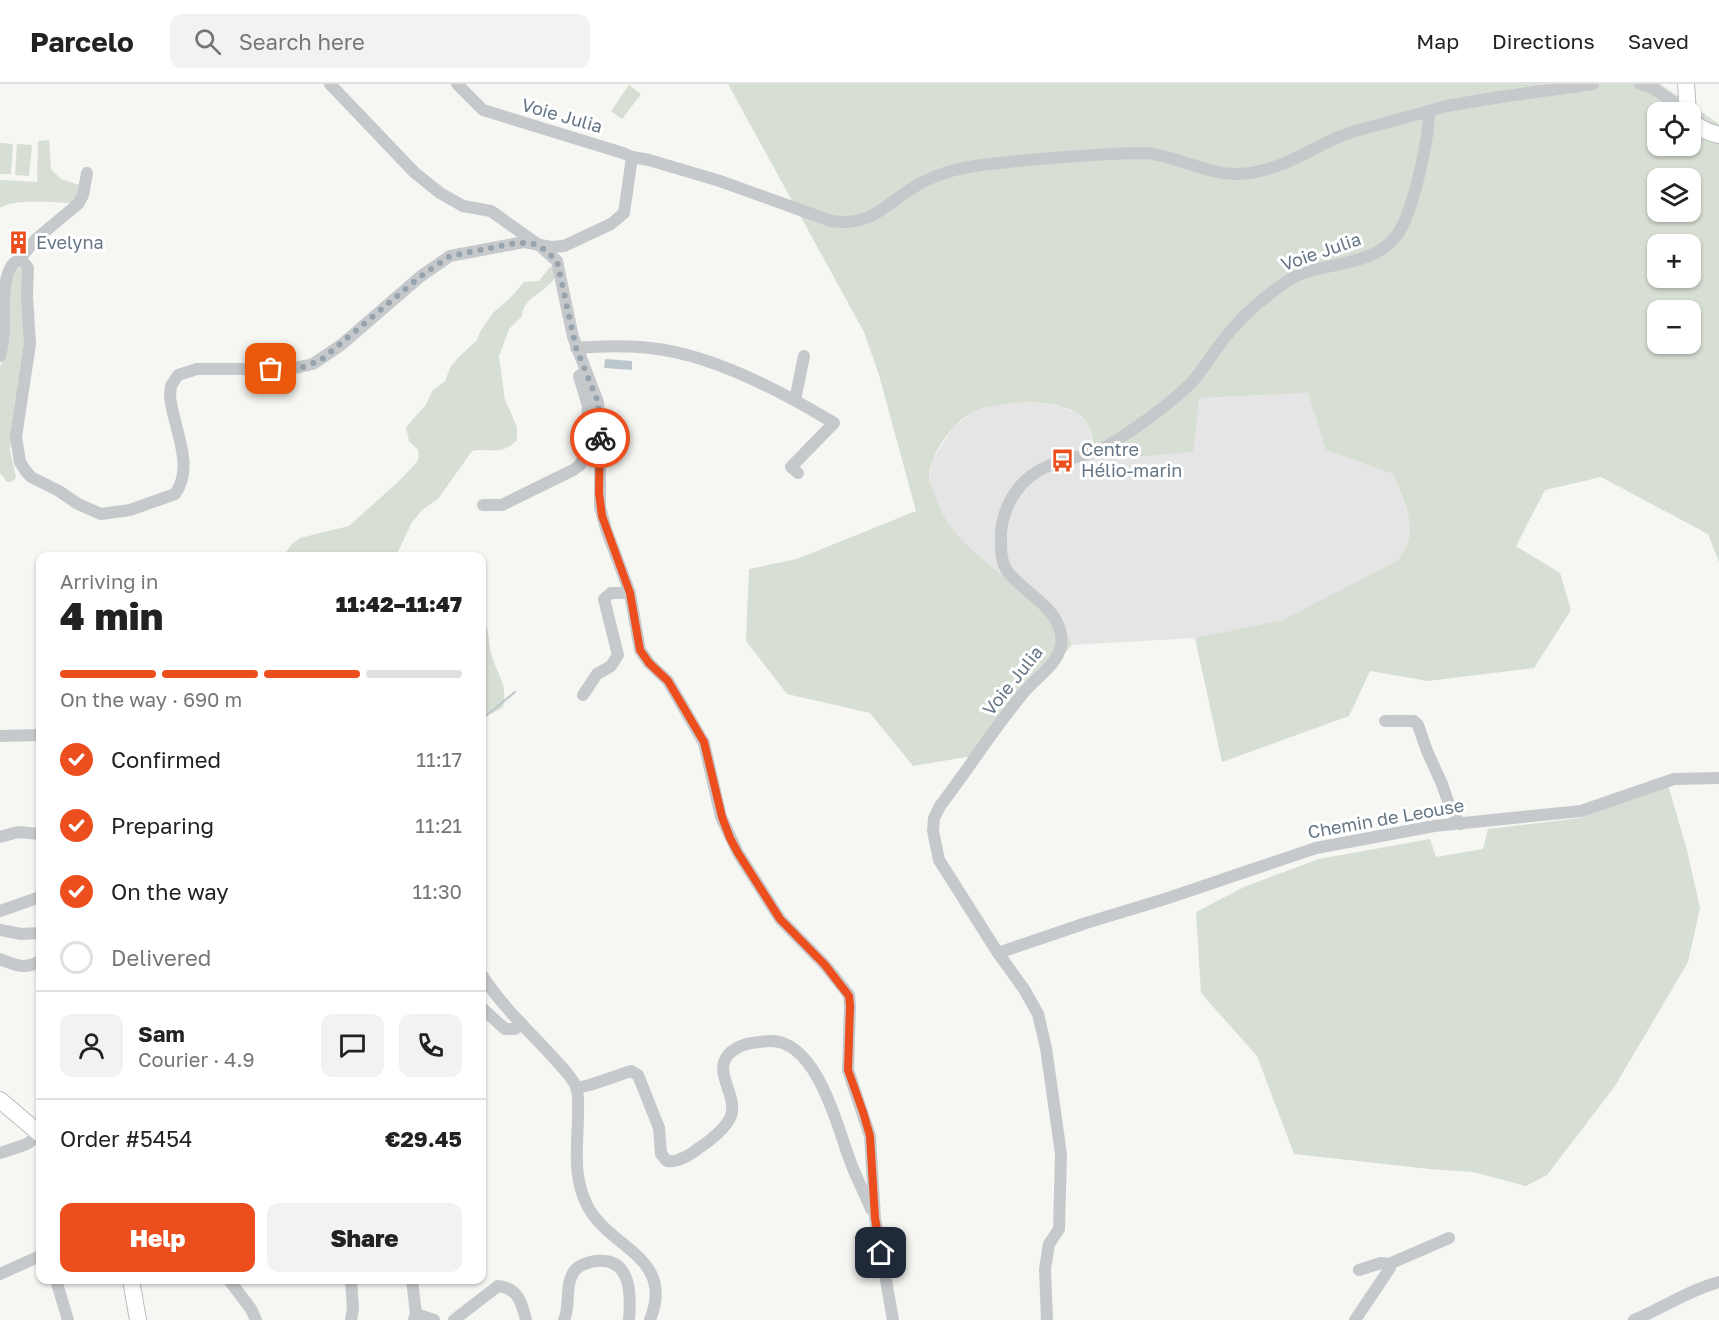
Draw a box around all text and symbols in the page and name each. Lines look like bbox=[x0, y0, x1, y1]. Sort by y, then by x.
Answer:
search box bbox=[170, 14, 590, 68]
text: Parcelo bbox=[30, 25, 134, 58]
icon: search bbox=[191, 25, 224, 58]
text: Search here bbox=[239, 28, 365, 55]
text: Map bbox=[1416, 28, 1459, 54]
text: Directions bbox=[1492, 28, 1595, 54]
text: Saved bbox=[1628, 28, 1689, 54]
street label: Voie Julia bbox=[519, 93, 605, 137]
map controls bbox=[1647, 102, 1701, 354]
button: locate bbox=[1647, 102, 1701, 156]
button: layers bbox=[1647, 168, 1701, 222]
street label: Voie Julia bbox=[1278, 227, 1364, 275]
building icon: Evelyna bbox=[5, 230, 31, 256]
place label: Evelyna bbox=[36, 231, 104, 253]
button: + bbox=[1647, 234, 1701, 288]
button: − bbox=[1647, 300, 1701, 354]
pin bbox=[245, 343, 296, 394]
icon: bag bbox=[254, 352, 287, 385]
courier bbox=[570, 408, 630, 468]
icon: bike bbox=[584, 422, 617, 455]
place label: Centre Hélio-marin bbox=[1081, 438, 1182, 481]
bus stop icon: Centre Hélio-marin bbox=[1050, 447, 1076, 473]
text: Arriving in bbox=[60, 569, 158, 593]
text: 11:42–11:47 bbox=[336, 590, 462, 617]
text: 4 min bbox=[60, 592, 163, 639]
street label: Voie Julia bbox=[977, 641, 1047, 720]
text: On the way · 690 m bbox=[60, 687, 242, 711]
icon: check bbox=[60, 743, 93, 776]
text: Confirmed bbox=[111, 746, 221, 773]
text: 11:17 bbox=[416, 747, 462, 771]
street label: Chemin de Leouse bbox=[1306, 793, 1466, 843]
icon: check bbox=[60, 809, 93, 842]
text: Preparing bbox=[111, 812, 214, 839]
text: 11:21 bbox=[415, 813, 462, 837]
icon: check bbox=[60, 875, 93, 908]
text: On the way bbox=[111, 878, 229, 905]
text: 11:30 bbox=[413, 879, 462, 903]
text: Delivered bbox=[111, 944, 211, 971]
button: person bbox=[60, 1014, 123, 1077]
button: chat bbox=[321, 1014, 384, 1077]
button: phone bbox=[399, 1014, 462, 1077]
text: Sam bbox=[138, 1020, 185, 1047]
text: Courier · 4.9 bbox=[138, 1047, 255, 1071]
text: Order #5454 bbox=[60, 1125, 192, 1152]
text: €29.45 bbox=[385, 1125, 462, 1152]
button: Help bbox=[60, 1203, 255, 1272]
button: Share bbox=[267, 1203, 462, 1272]
pin bbox=[855, 1227, 906, 1278]
icon: home bbox=[864, 1236, 897, 1269]

